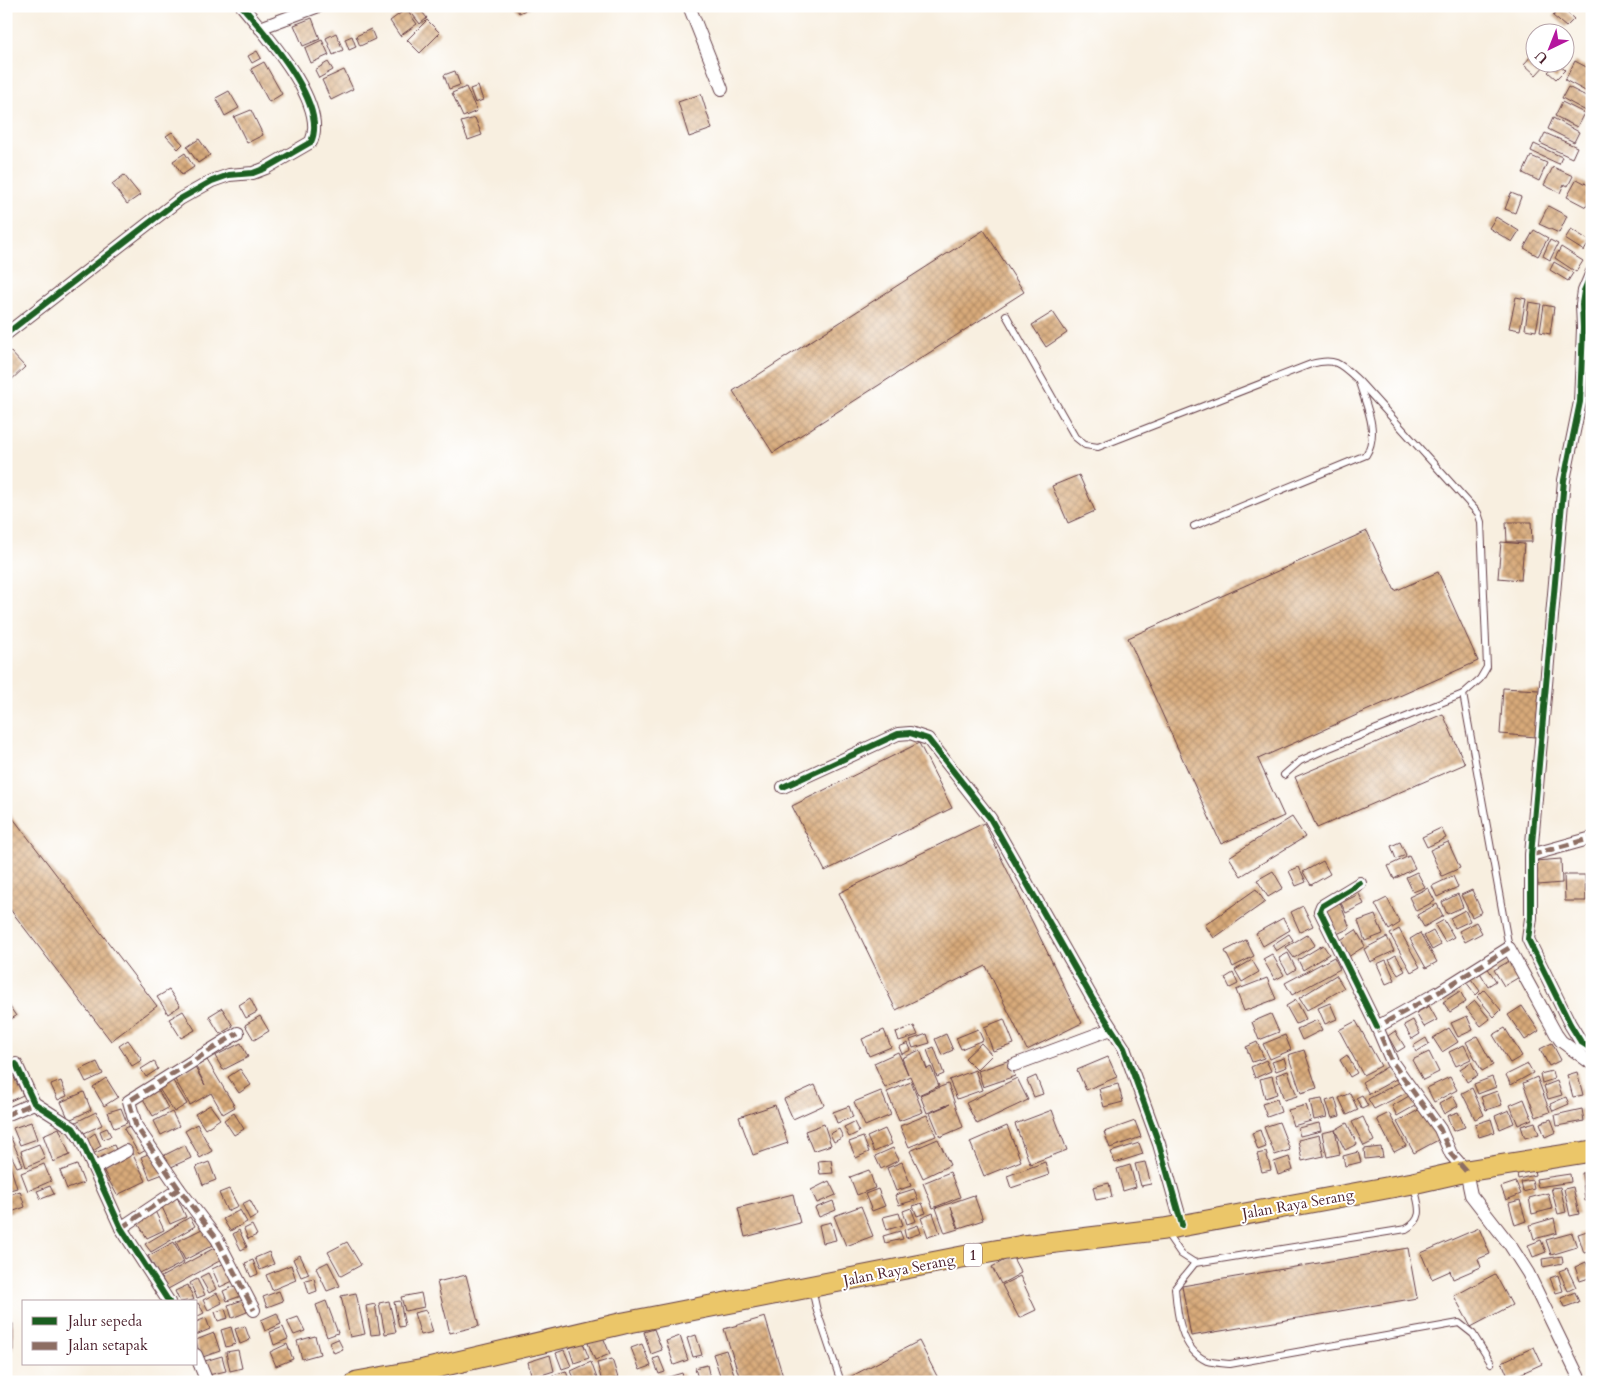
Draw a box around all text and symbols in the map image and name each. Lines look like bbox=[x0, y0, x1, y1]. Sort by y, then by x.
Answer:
north arrow bbox=[1526, 22, 1576, 72]
text: U bbox=[1530, 46, 1552, 68]
street label: Jalan Raya Serang bbox=[1239, 1184, 1356, 1224]
road number: 1 bbox=[964, 1244, 982, 1266]
street label: Jalan Raya Serang bbox=[840, 1249, 957, 1291]
legend bbox=[22, 1300, 198, 1366]
text: Jalur sepeda bbox=[66, 1311, 143, 1331]
text: Jalan setapak bbox=[66, 1335, 148, 1355]

